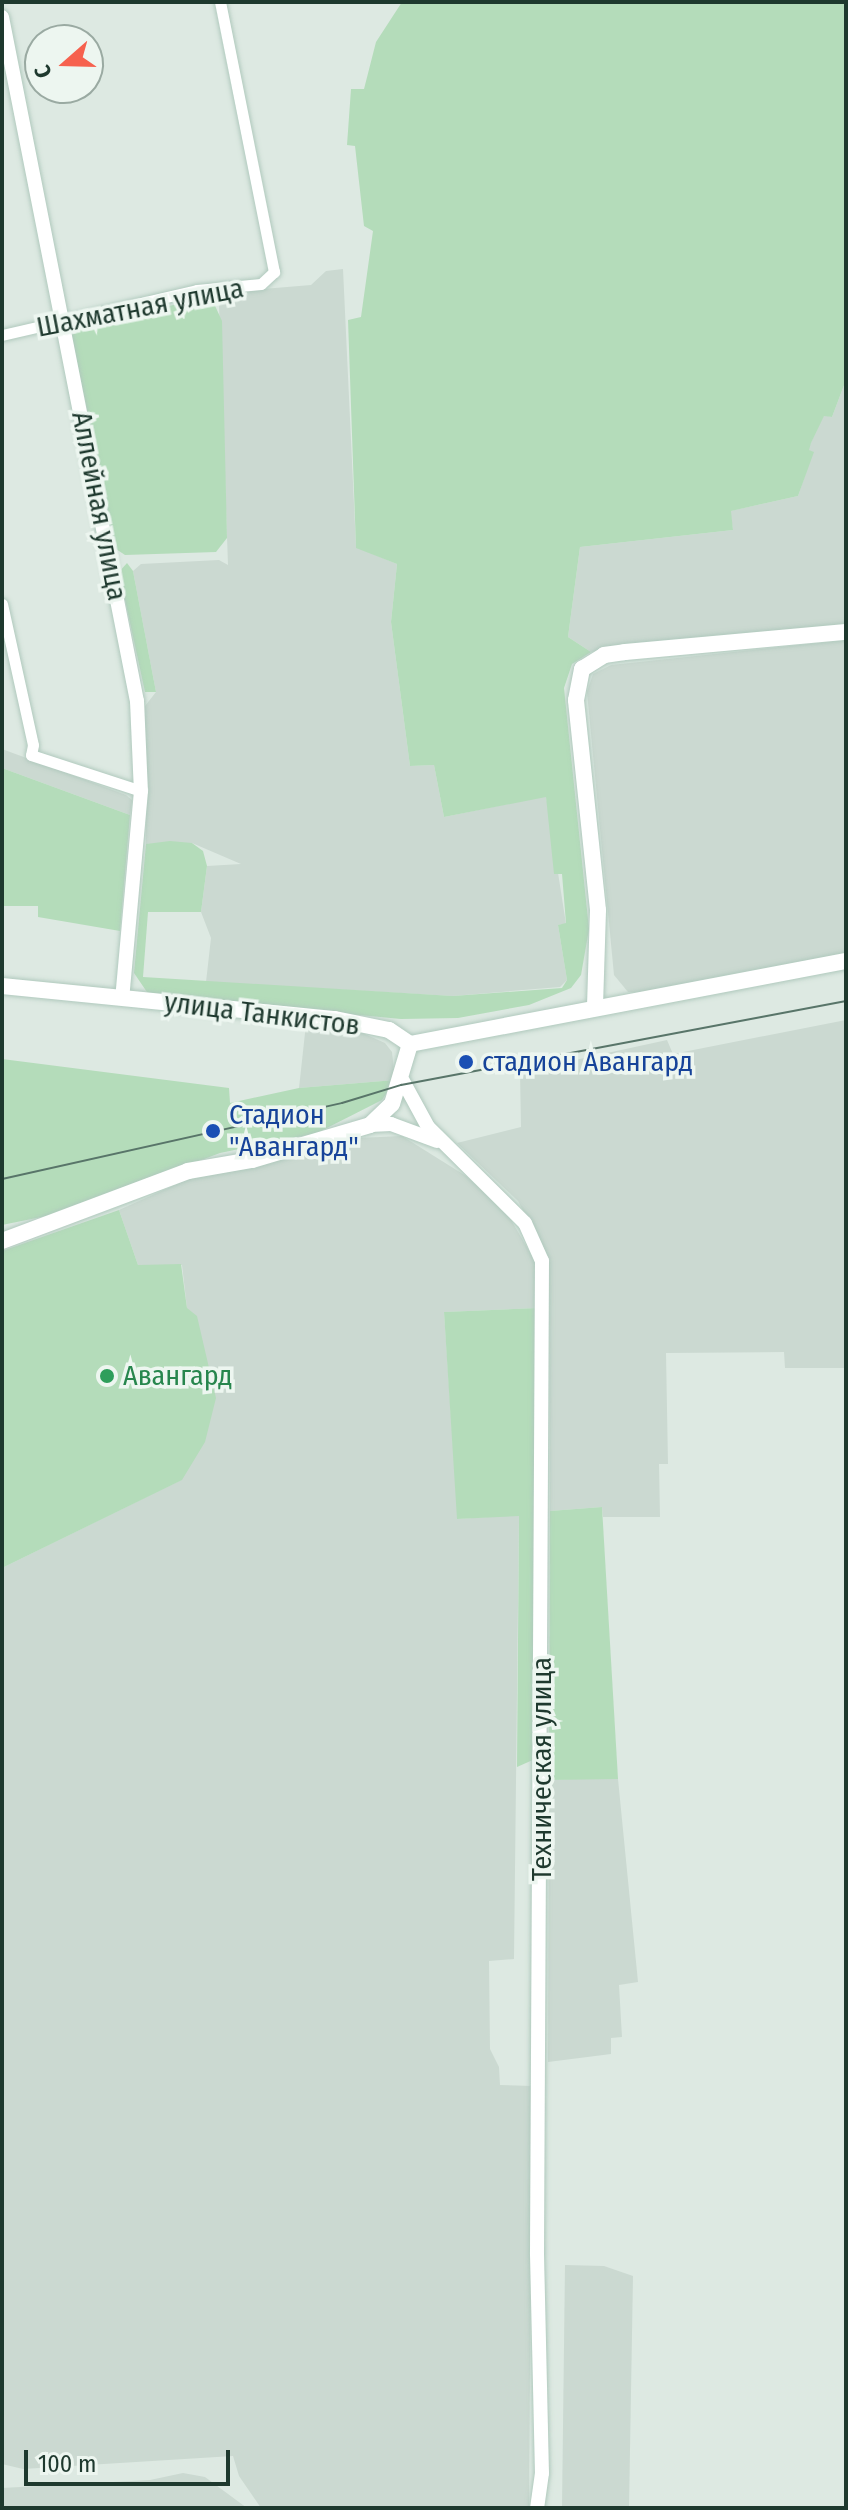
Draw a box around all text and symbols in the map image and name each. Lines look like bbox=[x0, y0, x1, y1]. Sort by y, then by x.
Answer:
north arrow bbox=[24, 24, 104, 104]
text: С bbox=[28, 62, 58, 82]
street label: Шахматная улица bbox=[34, 271, 246, 345]
street label: Аллейная улица bbox=[64, 409, 134, 603]
street label: улица Танкистов bbox=[162, 985, 362, 1043]
place label: стадион Авангард bbox=[482, 1045, 693, 1079]
marker: стадион Авангард bbox=[457, 1053, 475, 1071]
place label: Стадион "Авангард" bbox=[229, 1098, 359, 1164]
marker: Стадион "Авангард" bbox=[204, 1122, 222, 1140]
place label: Авангард bbox=[123, 1359, 232, 1393]
marker: Авангард bbox=[98, 1367, 116, 1385]
street label: Техническая улица bbox=[525, 1657, 559, 1881]
scale bar bbox=[28, 2434, 234, 2484]
text: 100 m bbox=[38, 2450, 96, 2478]

